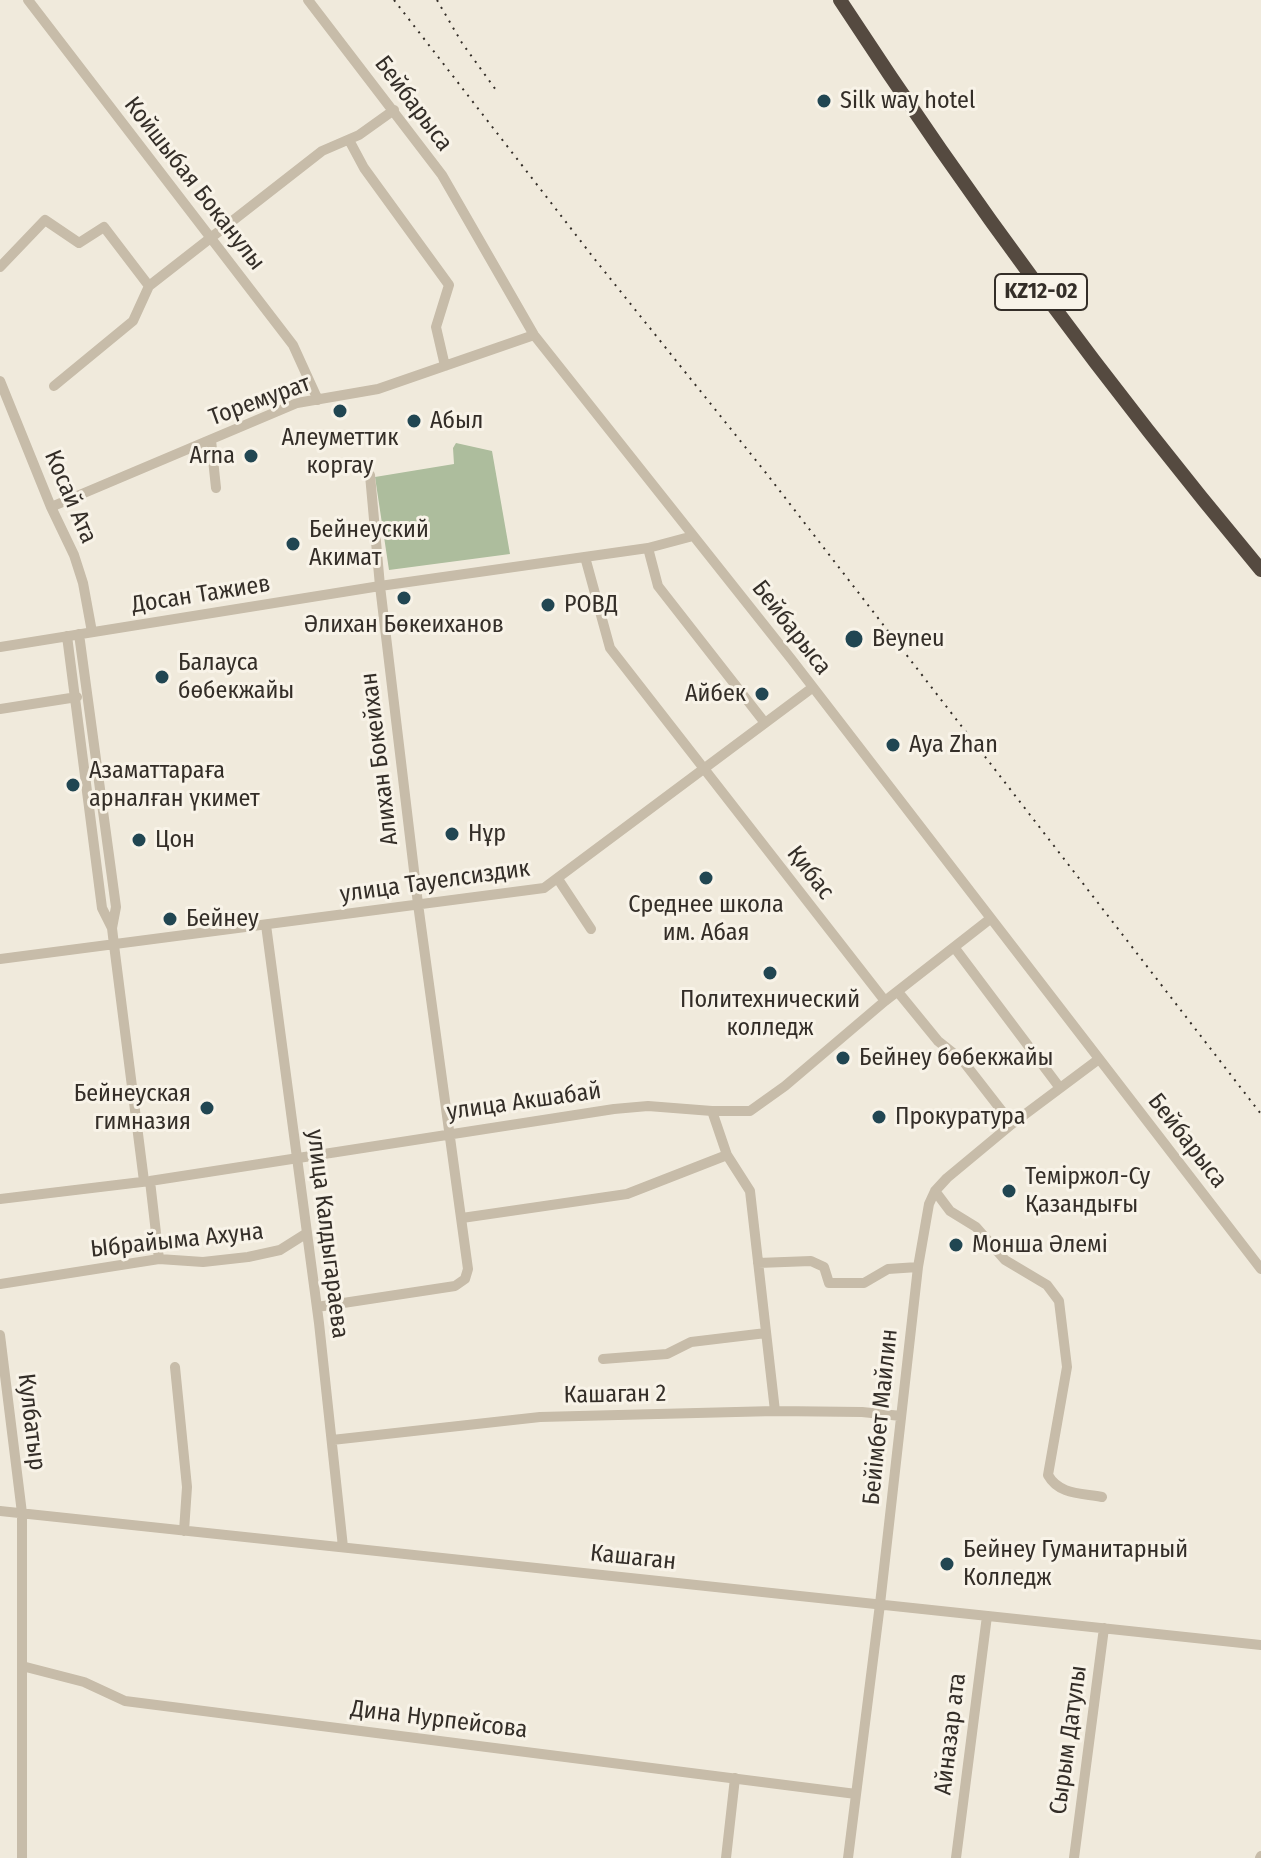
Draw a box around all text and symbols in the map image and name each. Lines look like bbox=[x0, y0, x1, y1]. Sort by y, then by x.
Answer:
street label: Бейбарыса bbox=[368, 51, 458, 157]
place label: Silk way hotel bbox=[840, 87, 975, 115]
street label: Койшыбая Боканулы bbox=[117, 92, 271, 276]
marker: Silk way hotel bbox=[815, 92, 833, 110]
road number: KZ12-02 bbox=[995, 274, 1087, 310]
street label: Торемурат bbox=[205, 369, 315, 433]
marker: Алеуметтик коргау bbox=[331, 402, 349, 420]
place label: Абыл bbox=[430, 407, 483, 435]
marker: Абыл bbox=[405, 412, 423, 430]
place label: Алеуметтик коргау bbox=[281, 424, 399, 480]
place label: Arna bbox=[190, 442, 235, 470]
street label: Косай Ата bbox=[38, 446, 102, 548]
marker: Arna bbox=[242, 447, 260, 465]
place label: Бейнеуский Акимат bbox=[309, 516, 429, 572]
marker: Бейнеуский Акимат bbox=[284, 535, 302, 553]
street label: Досан Тажиев bbox=[130, 570, 272, 620]
street label: Бейбарыса bbox=[745, 575, 837, 681]
marker: Әлихан Бөкеиханов bbox=[395, 589, 413, 607]
place label: РОВД bbox=[564, 591, 618, 619]
marker: РОВД bbox=[539, 596, 557, 614]
place label: Әлихан Бөкеиханов bbox=[304, 611, 504, 639]
place label: Beyneu bbox=[872, 625, 945, 653]
marker: Beyneu bbox=[843, 628, 865, 650]
place label: Балауса бөбекжайы bbox=[178, 649, 294, 705]
marker: Балауса бөбекжайы bbox=[153, 668, 171, 686]
street label: Алихан Бокейхан bbox=[355, 671, 405, 847]
place label: Айбек bbox=[685, 680, 746, 708]
marker: Айбек bbox=[753, 685, 771, 703]
place label: Aya Zhan bbox=[909, 731, 998, 759]
marker: Aya Zhan bbox=[884, 736, 902, 754]
place label: Азаматтараға арналған үкимет bbox=[89, 757, 260, 813]
marker: Азаматтараға арналған үкимет bbox=[64, 776, 82, 794]
place label: Нұр bbox=[468, 820, 506, 848]
marker: Нұр bbox=[443, 825, 461, 843]
place label: Цон bbox=[155, 826, 195, 854]
marker: Цон bbox=[130, 831, 148, 849]
street label: Қибас bbox=[780, 841, 840, 905]
street label: улица Тауелсиздик bbox=[338, 854, 532, 910]
marker: Среднее школа им. Абая bbox=[697, 869, 715, 887]
place label: Среднее школа им. Абая bbox=[628, 891, 784, 947]
place label: Бейнеу bbox=[186, 905, 259, 933]
marker: Бейнеу bbox=[161, 910, 179, 928]
marker: Политехнический колледж bbox=[761, 964, 779, 982]
place label: Политехнический колледж bbox=[680, 986, 860, 1042]
place label: Бейнеу бөбекжайы bbox=[859, 1044, 1053, 1072]
marker: Бейнеу бөбекжайы bbox=[834, 1049, 852, 1067]
street label: улица Акшабай bbox=[445, 1077, 603, 1127]
place label: Бейнеуская гимназия bbox=[74, 1080, 191, 1136]
street label: Бейбарыса bbox=[1141, 1088, 1233, 1194]
marker: Бейнеуская гимназия bbox=[198, 1099, 216, 1117]
place label: Прокуратура bbox=[895, 1103, 1025, 1131]
marker: Прокуратура bbox=[870, 1108, 888, 1126]
street label: улица Калдыгараева bbox=[300, 1128, 354, 1340]
place label: Теміржол-Су Қазандығы bbox=[1025, 1163, 1150, 1219]
marker: Теміржол-Су Қазандығы bbox=[1000, 1182, 1018, 1200]
street label: Ыбрайыма Ахуна bbox=[89, 1218, 265, 1264]
place label: Монша Әлемі bbox=[972, 1231, 1108, 1259]
marker: Монша Әлемі bbox=[947, 1236, 965, 1254]
street label: Бейімбет Майлин bbox=[857, 1328, 905, 1506]
street label: Кулбатыр bbox=[11, 1372, 51, 1472]
street label: Кашаган 2 bbox=[564, 1380, 666, 1410]
place label: Бейнеу Гуманитарный Колледж bbox=[963, 1536, 1188, 1592]
street label: Кашаган bbox=[589, 1539, 677, 1577]
marker: Бейнеу Гуманитарный Колледж bbox=[938, 1555, 956, 1573]
street label: Сырым Датулы bbox=[1044, 1664, 1094, 1816]
street label: Айназар ата bbox=[929, 1671, 973, 1797]
street label: Дина Нурпейсова bbox=[349, 1695, 529, 1745]

